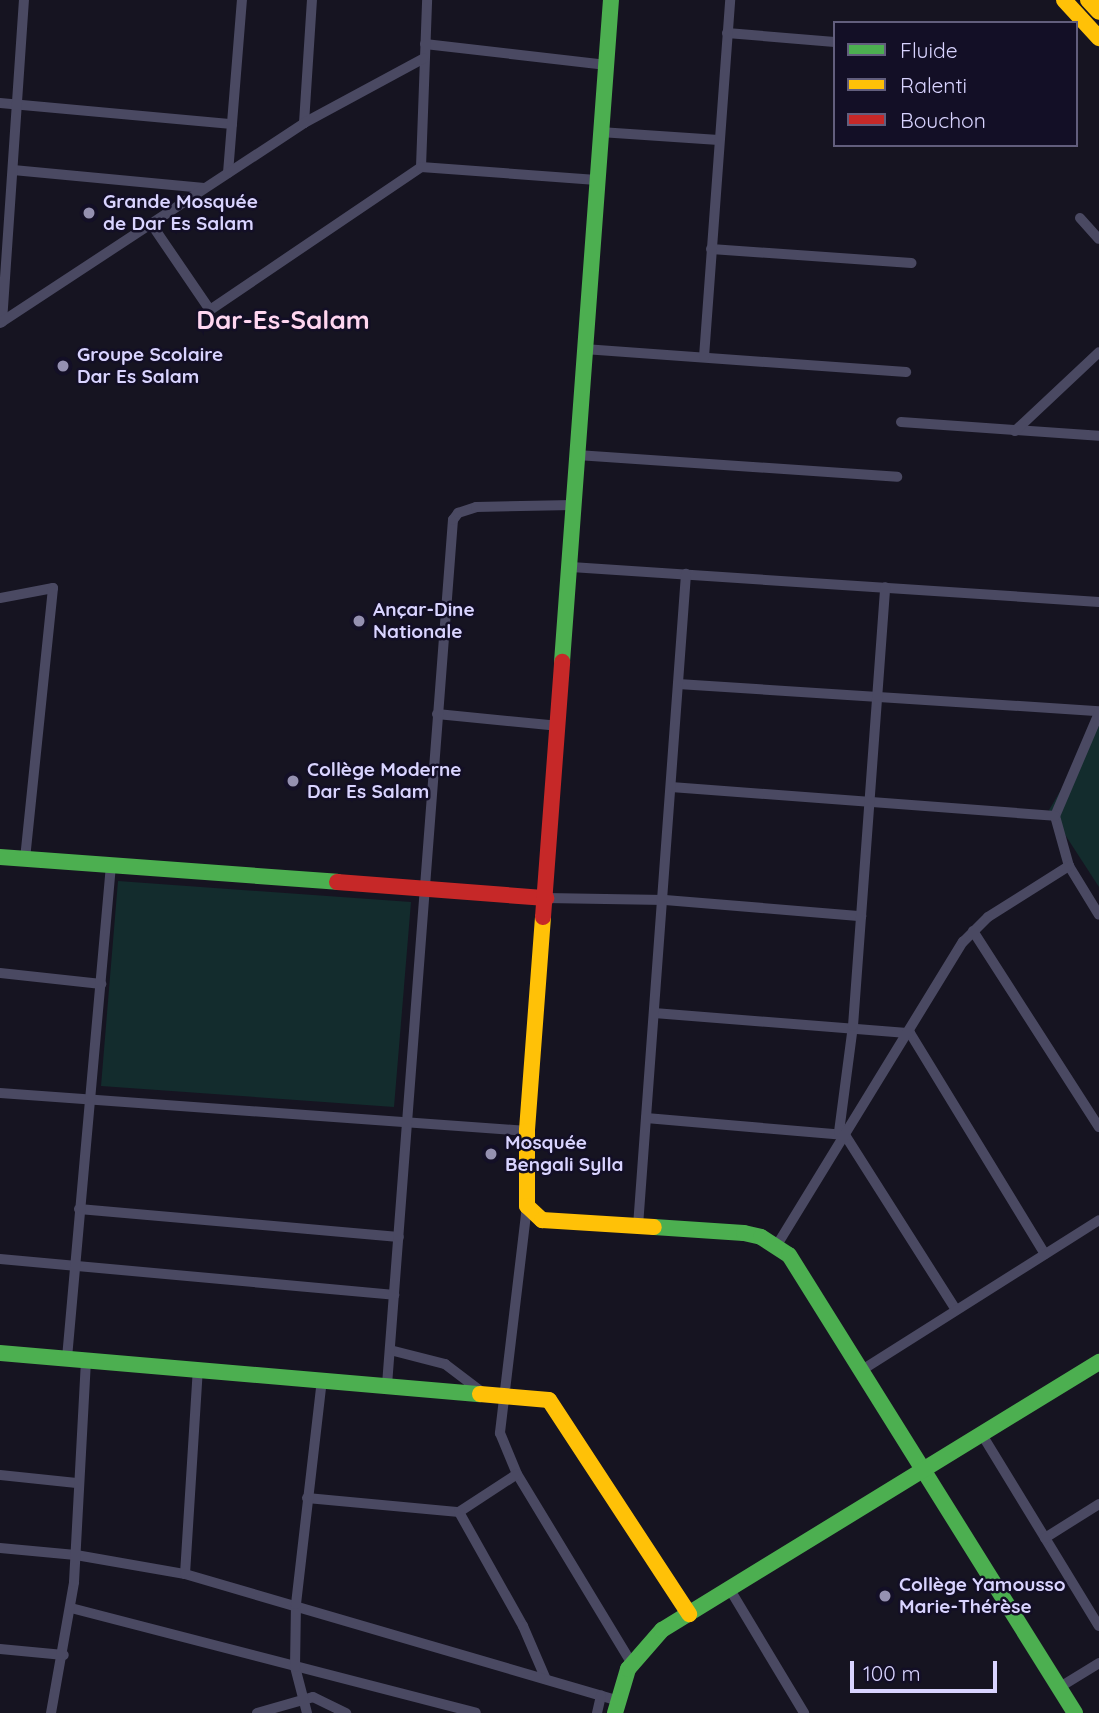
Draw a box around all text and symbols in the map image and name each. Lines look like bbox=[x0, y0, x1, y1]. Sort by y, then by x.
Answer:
legend bbox=[833, 21, 1078, 147]
text: Fluide bbox=[900, 37, 958, 63]
text: Ralenti bbox=[900, 72, 967, 98]
text: Bouchon bbox=[900, 107, 986, 133]
place label: Grande Mosquée de Dar Es Salam bbox=[103, 191, 258, 235]
marker: Grande Mosquée de Dar Es Salam bbox=[81, 205, 97, 221]
district label: Dar-Es-Salam bbox=[196, 304, 370, 336]
place label: Groupe Scolaire Dar Es Salam bbox=[77, 344, 223, 388]
marker: Groupe Scolaire Dar Es Salam bbox=[55, 358, 71, 374]
place label: Ançar-Dine Nationale bbox=[373, 599, 475, 643]
marker: Ançar-Dine Nationale bbox=[351, 613, 367, 629]
place label: Collège Moderne Dar Es Salam bbox=[307, 759, 462, 803]
marker: Collège Moderne Dar Es Salam bbox=[285, 773, 301, 789]
place label: Mosquée Bengali Sylla bbox=[505, 1132, 624, 1176]
marker: Mosquée Bengali Sylla bbox=[483, 1146, 499, 1162]
place label: Collège Yamousso Marie-Thérèse bbox=[899, 1574, 1066, 1618]
marker: Collège Yamousso Marie-Thérèse bbox=[877, 1588, 893, 1604]
scale bar bbox=[854, 1646, 1001, 1690]
text: 100 m bbox=[863, 1660, 921, 1686]

